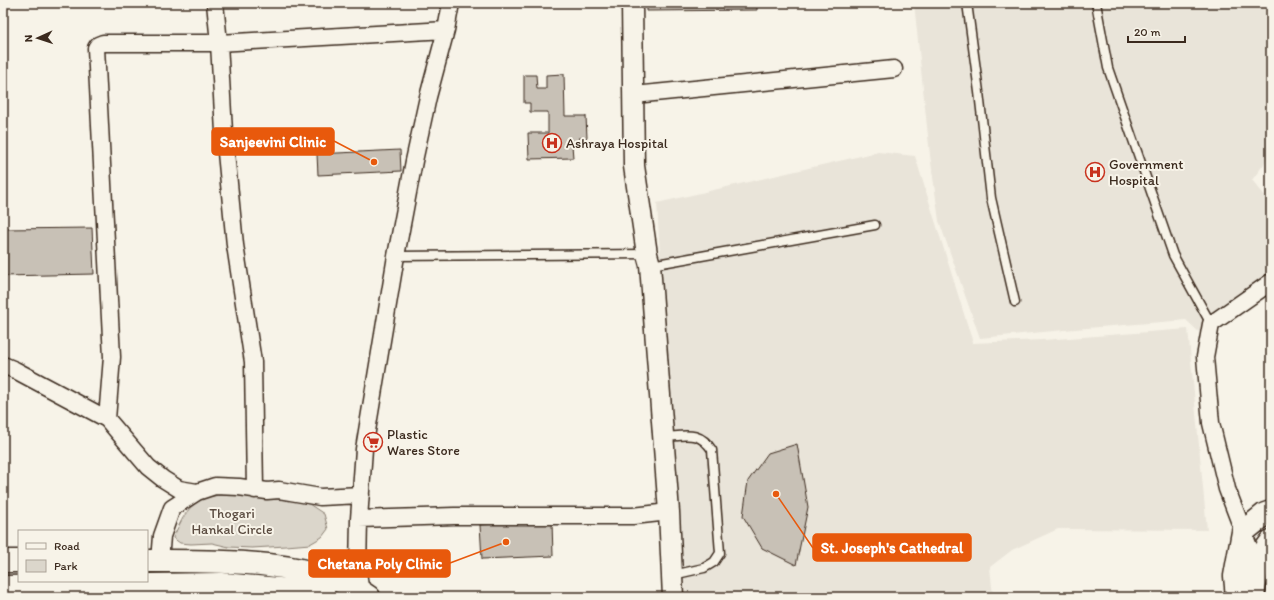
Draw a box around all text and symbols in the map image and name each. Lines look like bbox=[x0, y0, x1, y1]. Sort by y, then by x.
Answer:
north arrow bbox=[18, 18, 58, 58]
scale bar bbox=[1128, 18, 1185, 44]
text: 20 m bbox=[1134, 25, 1161, 39]
text: N bbox=[22, 34, 35, 43]
callout: Sanjeevini Clinic bbox=[212, 128, 334, 155]
hospital icon: Ashraya Hospital bbox=[541, 132, 563, 154]
text: Sanjeevini Clinic bbox=[220, 133, 326, 152]
place label: Ashraya Hospital bbox=[566, 135, 668, 152]
place label: Government Hospital bbox=[1109, 156, 1183, 189]
hospital icon: Government Hospital bbox=[1084, 161, 1106, 183]
place label: Plastic Wares Store bbox=[387, 426, 460, 459]
supermarket icon: Plastic Wares Store bbox=[362, 431, 384, 453]
park label: Thogari Hankal Circle bbox=[191, 505, 273, 538]
legend bbox=[18, 530, 148, 582]
callout: St. Joseph's Cathedral bbox=[813, 534, 971, 561]
text: Road bbox=[54, 539, 80, 553]
text: St. Joseph's Cathedral bbox=[821, 539, 964, 558]
callout: Chetana Poly Clinic bbox=[309, 550, 450, 577]
text: Chetana Poly Clinic bbox=[318, 555, 443, 574]
text: Park bbox=[54, 559, 78, 573]

